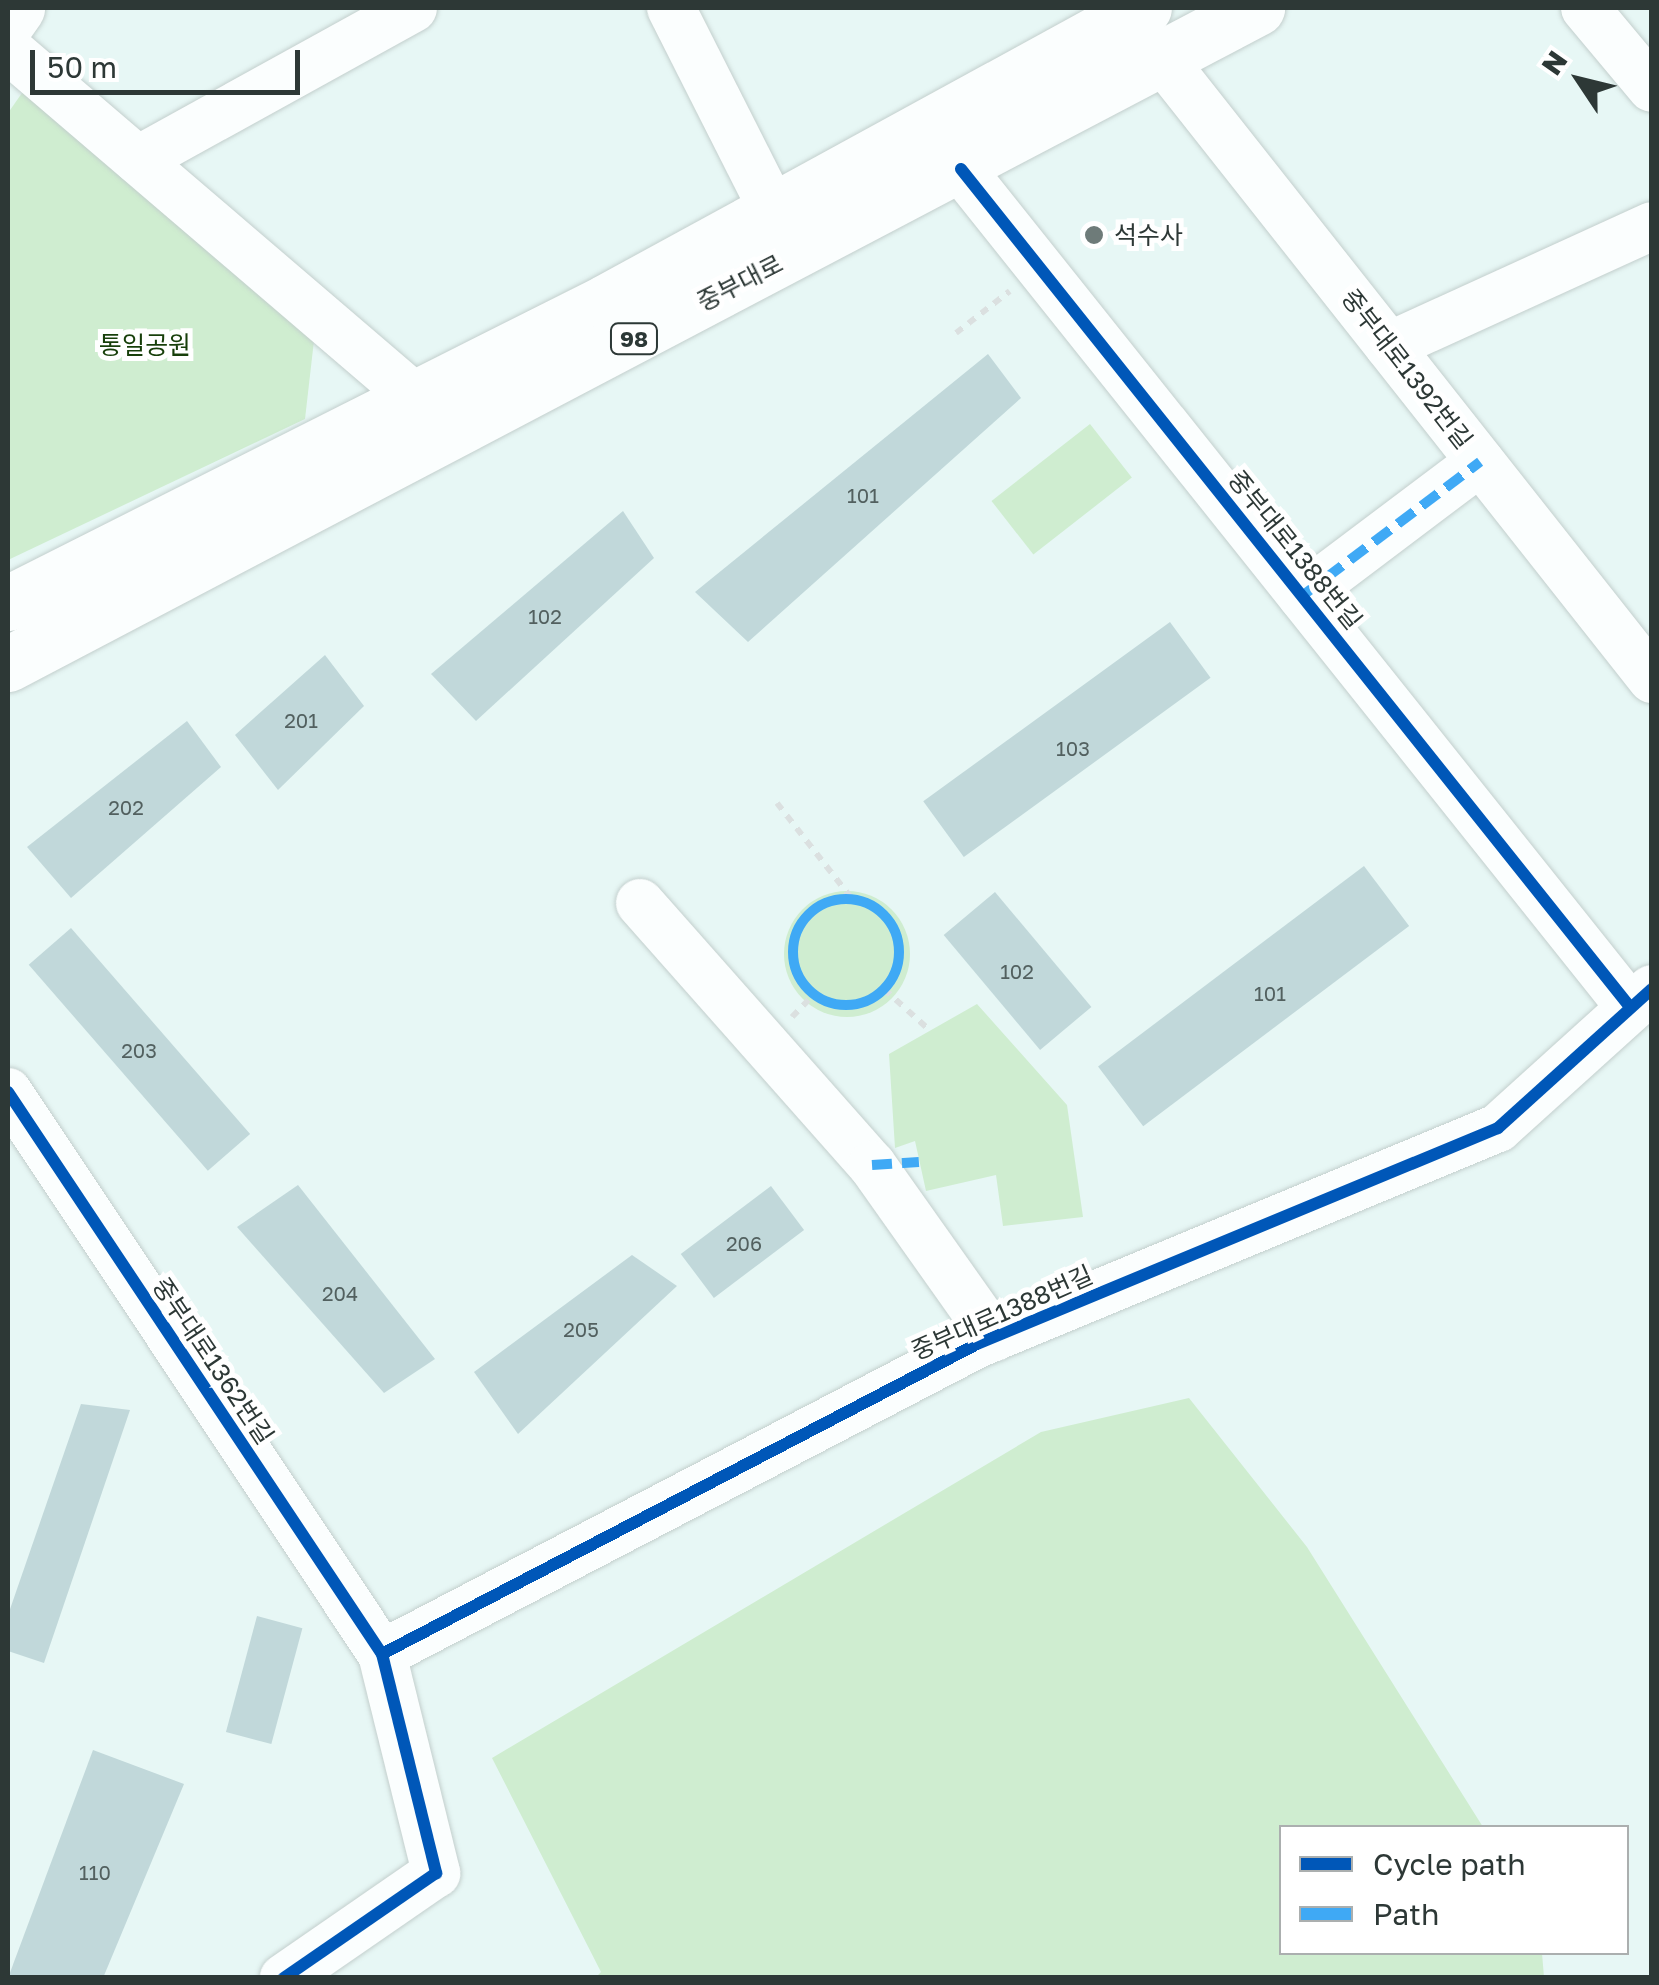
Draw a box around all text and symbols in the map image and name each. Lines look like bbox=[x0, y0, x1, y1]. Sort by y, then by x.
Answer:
scale bar bbox=[35, 30, 305, 92]
north arrow bbox=[1529, 30, 1629, 130]
text: N bbox=[1534, 44, 1574, 81]
text: 50 m bbox=[47, 49, 117, 85]
place label: 석수사 bbox=[1114, 220, 1183, 250]
marker: 석수사 bbox=[1083, 224, 1105, 246]
street label: 중부대로 bbox=[692, 249, 788, 317]
street label: 중부대로1392번길 bbox=[1335, 283, 1479, 455]
road number: 98 bbox=[609, 322, 659, 356]
park label: 통일공원 bbox=[99, 330, 191, 360]
street label: 중부대로1388번길 bbox=[1222, 465, 1368, 635]
house number: 101 bbox=[847, 483, 879, 507]
house number: 102 bbox=[528, 604, 562, 628]
house number: 201 bbox=[284, 708, 318, 732]
house number: 103 bbox=[1056, 736, 1090, 760]
house number: 202 bbox=[108, 795, 144, 819]
house number: 102 bbox=[1000, 959, 1034, 983]
house number: 101 bbox=[1254, 981, 1286, 1005]
house number: 203 bbox=[121, 1038, 157, 1062]
house number: 206 bbox=[726, 1231, 762, 1255]
street label: 중부대로1388번길 bbox=[907, 1260, 1097, 1366]
street label: 중부대로1362번길 bbox=[146, 1272, 280, 1450]
house number: 204 bbox=[322, 1281, 358, 1305]
house number: 205 bbox=[563, 1317, 599, 1341]
legend bbox=[1279, 1825, 1629, 1955]
text: Cycle path bbox=[1373, 1846, 1526, 1882]
house number: 110 bbox=[79, 1860, 111, 1884]
text: Path bbox=[1373, 1896, 1439, 1932]

